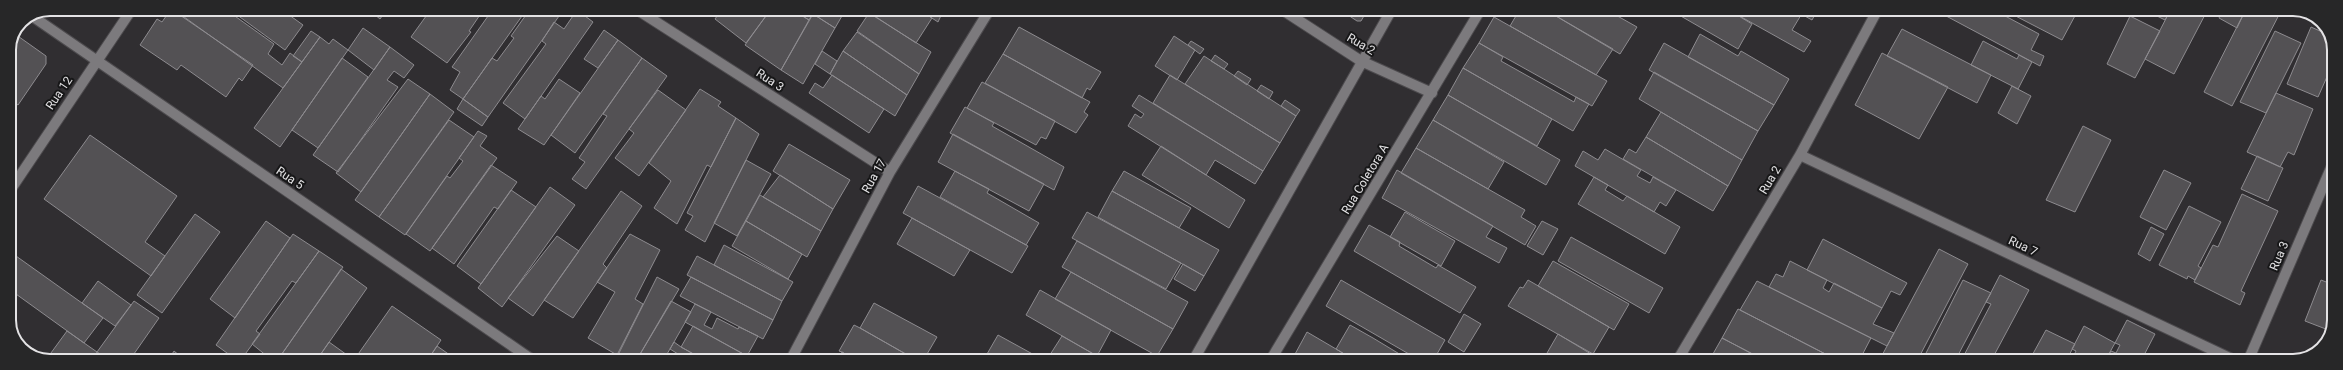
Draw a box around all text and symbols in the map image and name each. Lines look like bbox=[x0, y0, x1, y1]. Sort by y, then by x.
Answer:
street label: Rua 2 bbox=[1344, 30, 1378, 58]
street label: Rua 3 bbox=[753, 66, 787, 94]
street label: Rua 12 bbox=[43, 74, 75, 112]
street label: Rua Coletora A bbox=[1339, 141, 1392, 217]
street label: Rua 17 bbox=[859, 156, 889, 196]
street label: Rua 2 bbox=[1756, 163, 1784, 197]
street label: Rua 5 bbox=[274, 164, 307, 192]
street label: Rua 7 bbox=[2006, 233, 2040, 259]
street label: Rua 3 bbox=[2267, 239, 2291, 273]

